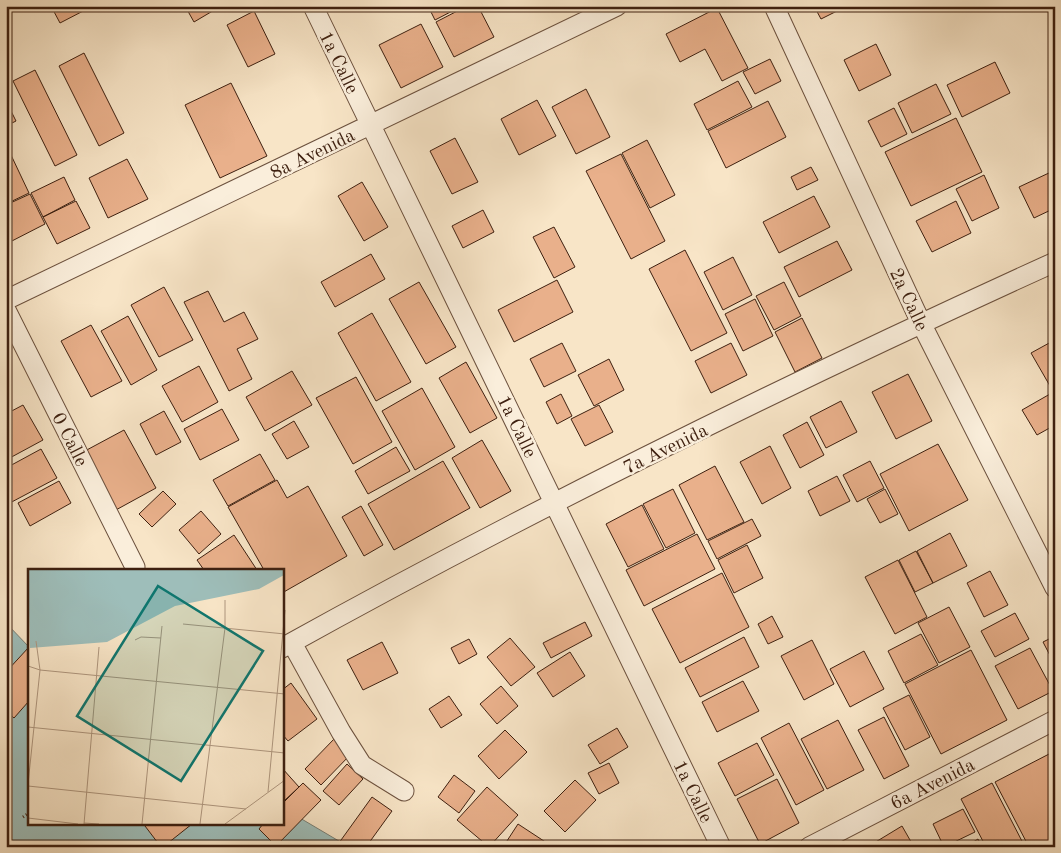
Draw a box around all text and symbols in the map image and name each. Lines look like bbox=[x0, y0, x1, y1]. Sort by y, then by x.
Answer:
street label: 1a Calle bbox=[315, 29, 361, 97]
street label: 8a Avenida bbox=[268, 126, 359, 184]
street label: 2a Calle bbox=[885, 266, 930, 334]
street label: 1a Calle bbox=[493, 393, 539, 461]
street label: 0 Calle bbox=[47, 410, 90, 470]
street label: 7a Avenida bbox=[621, 421, 712, 479]
inset map bbox=[28, 569, 284, 826]
street label: 6a Avenida bbox=[888, 756, 979, 814]
street label: 1a Calle bbox=[669, 758, 715, 826]

